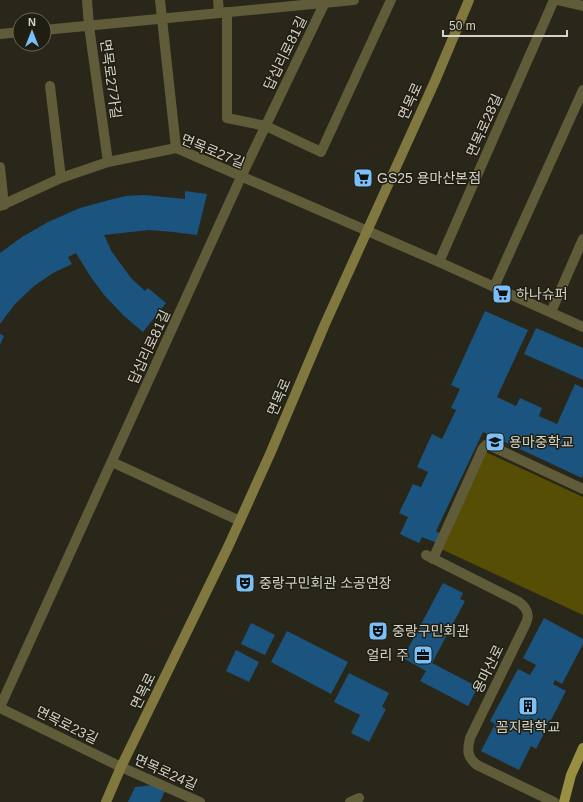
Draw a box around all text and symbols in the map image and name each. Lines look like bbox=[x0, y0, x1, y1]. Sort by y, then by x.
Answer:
north arrow bbox=[12, 12, 52, 52]
scale bar bbox=[443, 12, 567, 38]
street label: 답십리로81길 bbox=[260, 14, 310, 92]
text: N bbox=[28, 16, 36, 28]
text: 50 m bbox=[449, 19, 476, 33]
street label: 면목로27가길 bbox=[98, 38, 124, 120]
street label: 면목로 bbox=[395, 80, 425, 122]
street label: 면목로28길 bbox=[463, 91, 505, 159]
street label: 면목로27길 bbox=[179, 131, 247, 171]
supermarket icon: GS25 용마산본점 bbox=[352, 167, 374, 189]
place label: GS25 용마산본점 bbox=[377, 170, 481, 186]
supermarket icon: 하나슈퍼 bbox=[491, 283, 513, 305]
place label: 하나슈퍼 bbox=[516, 286, 568, 302]
street label: 답십리로81길 bbox=[125, 307, 173, 387]
street label: 면목로 bbox=[264, 376, 294, 418]
school or university icon: 용마중학교 bbox=[484, 431, 506, 453]
place label: 용마중학교 bbox=[509, 434, 574, 450]
theatre icon: 중랑구민회관 소공연장 bbox=[234, 572, 256, 594]
place label: 중랑구민회관 소공연장 bbox=[259, 575, 392, 591]
theatre icon: 중랑구민회관 bbox=[367, 620, 389, 642]
place label: 중랑구민회관 bbox=[392, 623, 469, 639]
street label: 용마산로 bbox=[470, 642, 507, 696]
office icon: 얼리 주 bbox=[412, 644, 434, 666]
place label: 얼리 주 bbox=[366, 647, 409, 663]
street label: 면목로 bbox=[127, 670, 159, 712]
building icon: 꼼지락학교 bbox=[517, 695, 539, 717]
street label: 면목로23길 bbox=[33, 703, 101, 747]
place label: 꼼지락학교 bbox=[496, 719, 560, 735]
street label: 면목로24길 bbox=[132, 751, 200, 793]

